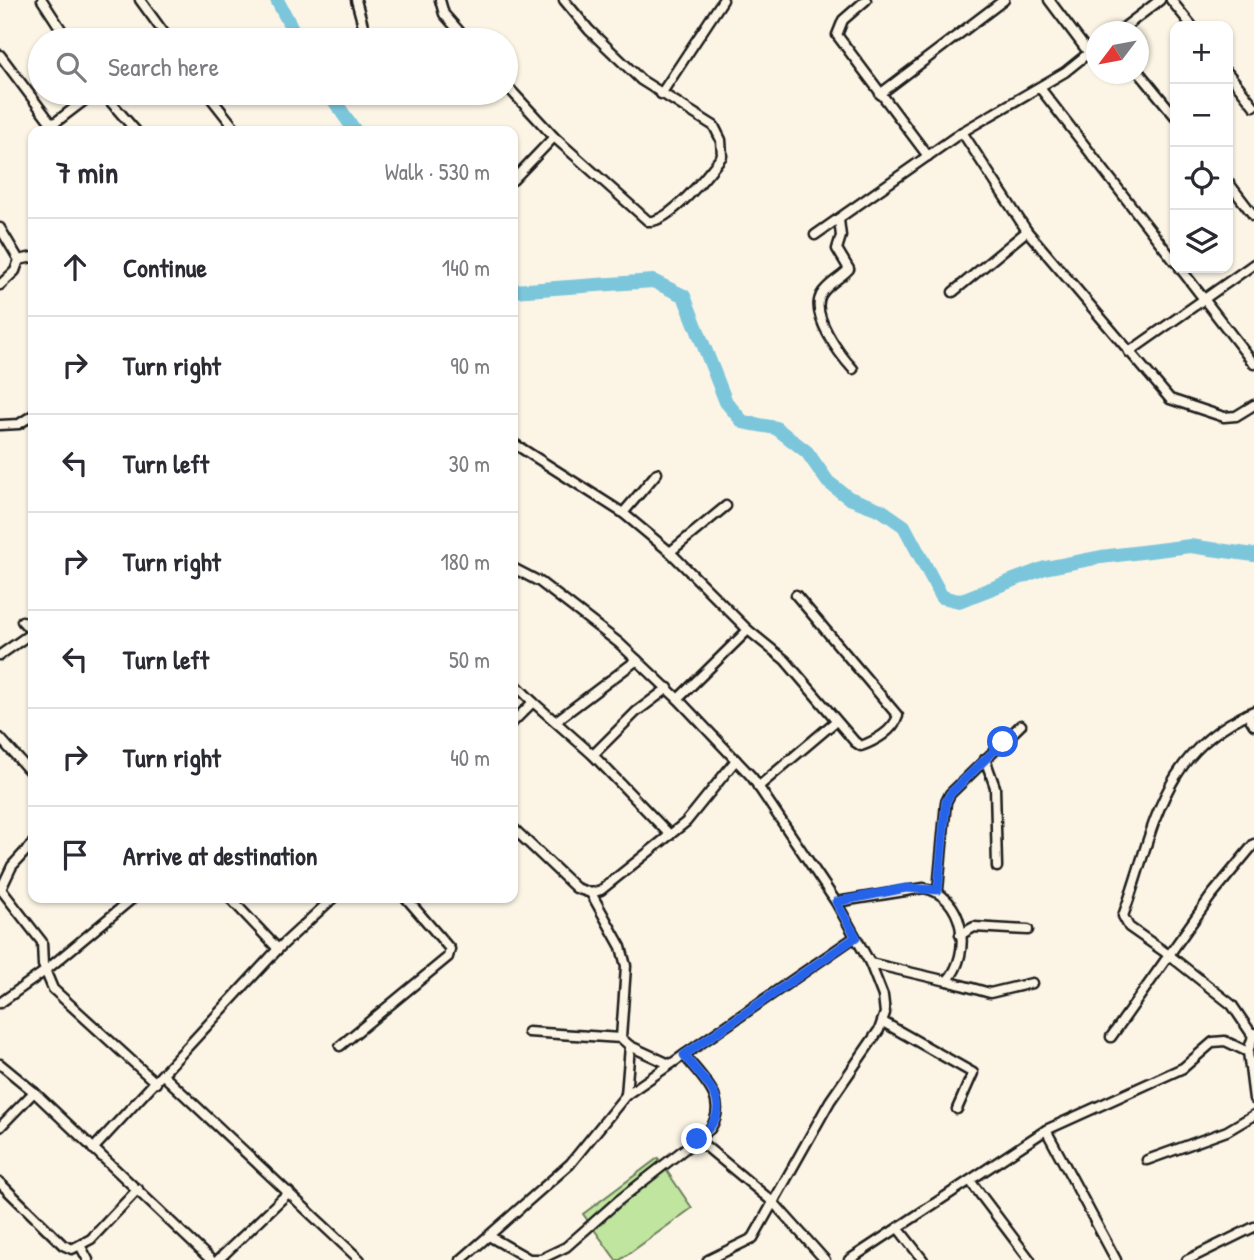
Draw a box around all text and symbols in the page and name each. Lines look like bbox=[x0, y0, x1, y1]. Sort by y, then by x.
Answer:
north arrow bbox=[1086, 21, 1149, 84]
map controls bbox=[1170, 21, 1233, 273]
button: + bbox=[1170, 21, 1233, 84]
search box bbox=[28, 28, 518, 105]
icon: search bbox=[52, 48, 90, 86]
text: Search here bbox=[108, 49, 219, 84]
button: − bbox=[1170, 84, 1233, 147]
button: locate bbox=[1170, 147, 1233, 210]
text: 7 min bbox=[56, 152, 118, 192]
text: Walk · 530 m bbox=[385, 156, 490, 187]
button: layers bbox=[1170, 210, 1233, 273]
icon: ahead bbox=[56, 248, 94, 286]
text: Continue bbox=[123, 250, 207, 285]
text: 140 m bbox=[442, 252, 490, 283]
icon: right bbox=[56, 346, 94, 384]
text: Turn right bbox=[123, 348, 221, 383]
text: 90 m bbox=[450, 350, 490, 381]
icon: left bbox=[56, 444, 94, 482]
text: Turn left bbox=[123, 446, 209, 481]
text: 30 m bbox=[448, 448, 490, 479]
icon: right bbox=[56, 542, 94, 580]
text: Turn right bbox=[123, 544, 221, 579]
text: 180 m bbox=[440, 546, 490, 577]
icon: left bbox=[56, 640, 94, 678]
text: Turn left bbox=[123, 642, 209, 677]
text: 50 m bbox=[449, 644, 490, 675]
route start bbox=[987, 726, 1018, 757]
icon: right bbox=[56, 738, 94, 776]
text: Turn right bbox=[123, 740, 221, 775]
text: 40 m bbox=[450, 742, 490, 773]
icon: arrive bbox=[56, 836, 94, 874]
text: Arrive at destination bbox=[123, 838, 318, 873]
route end bbox=[681, 1123, 712, 1154]

